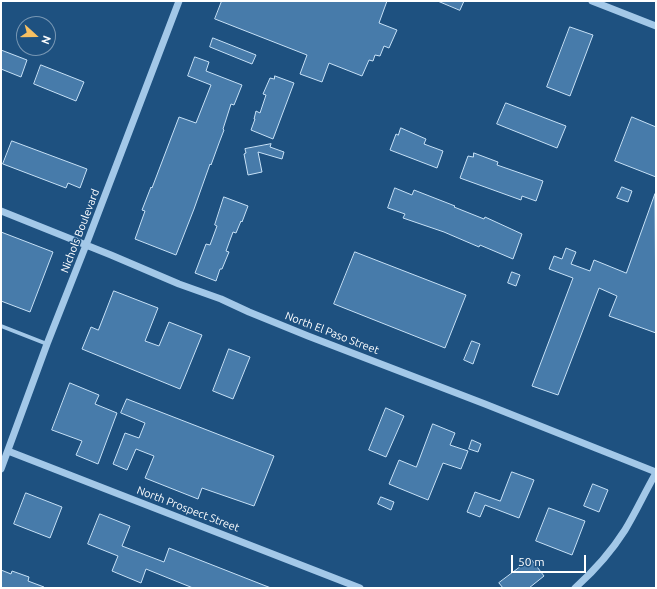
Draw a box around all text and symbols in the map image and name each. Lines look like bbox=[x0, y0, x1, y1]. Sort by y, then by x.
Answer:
north arrow bbox=[16, 16, 56, 56]
text: N bbox=[39, 34, 53, 46]
street label: Nichols Boulevard bbox=[58, 187, 102, 275]
street label: North El Paso Street bbox=[283, 309, 381, 357]
street label: North Prospect Street bbox=[135, 483, 241, 535]
scale bar bbox=[513, 547, 588, 573]
text: 50 m bbox=[518, 555, 545, 568]

